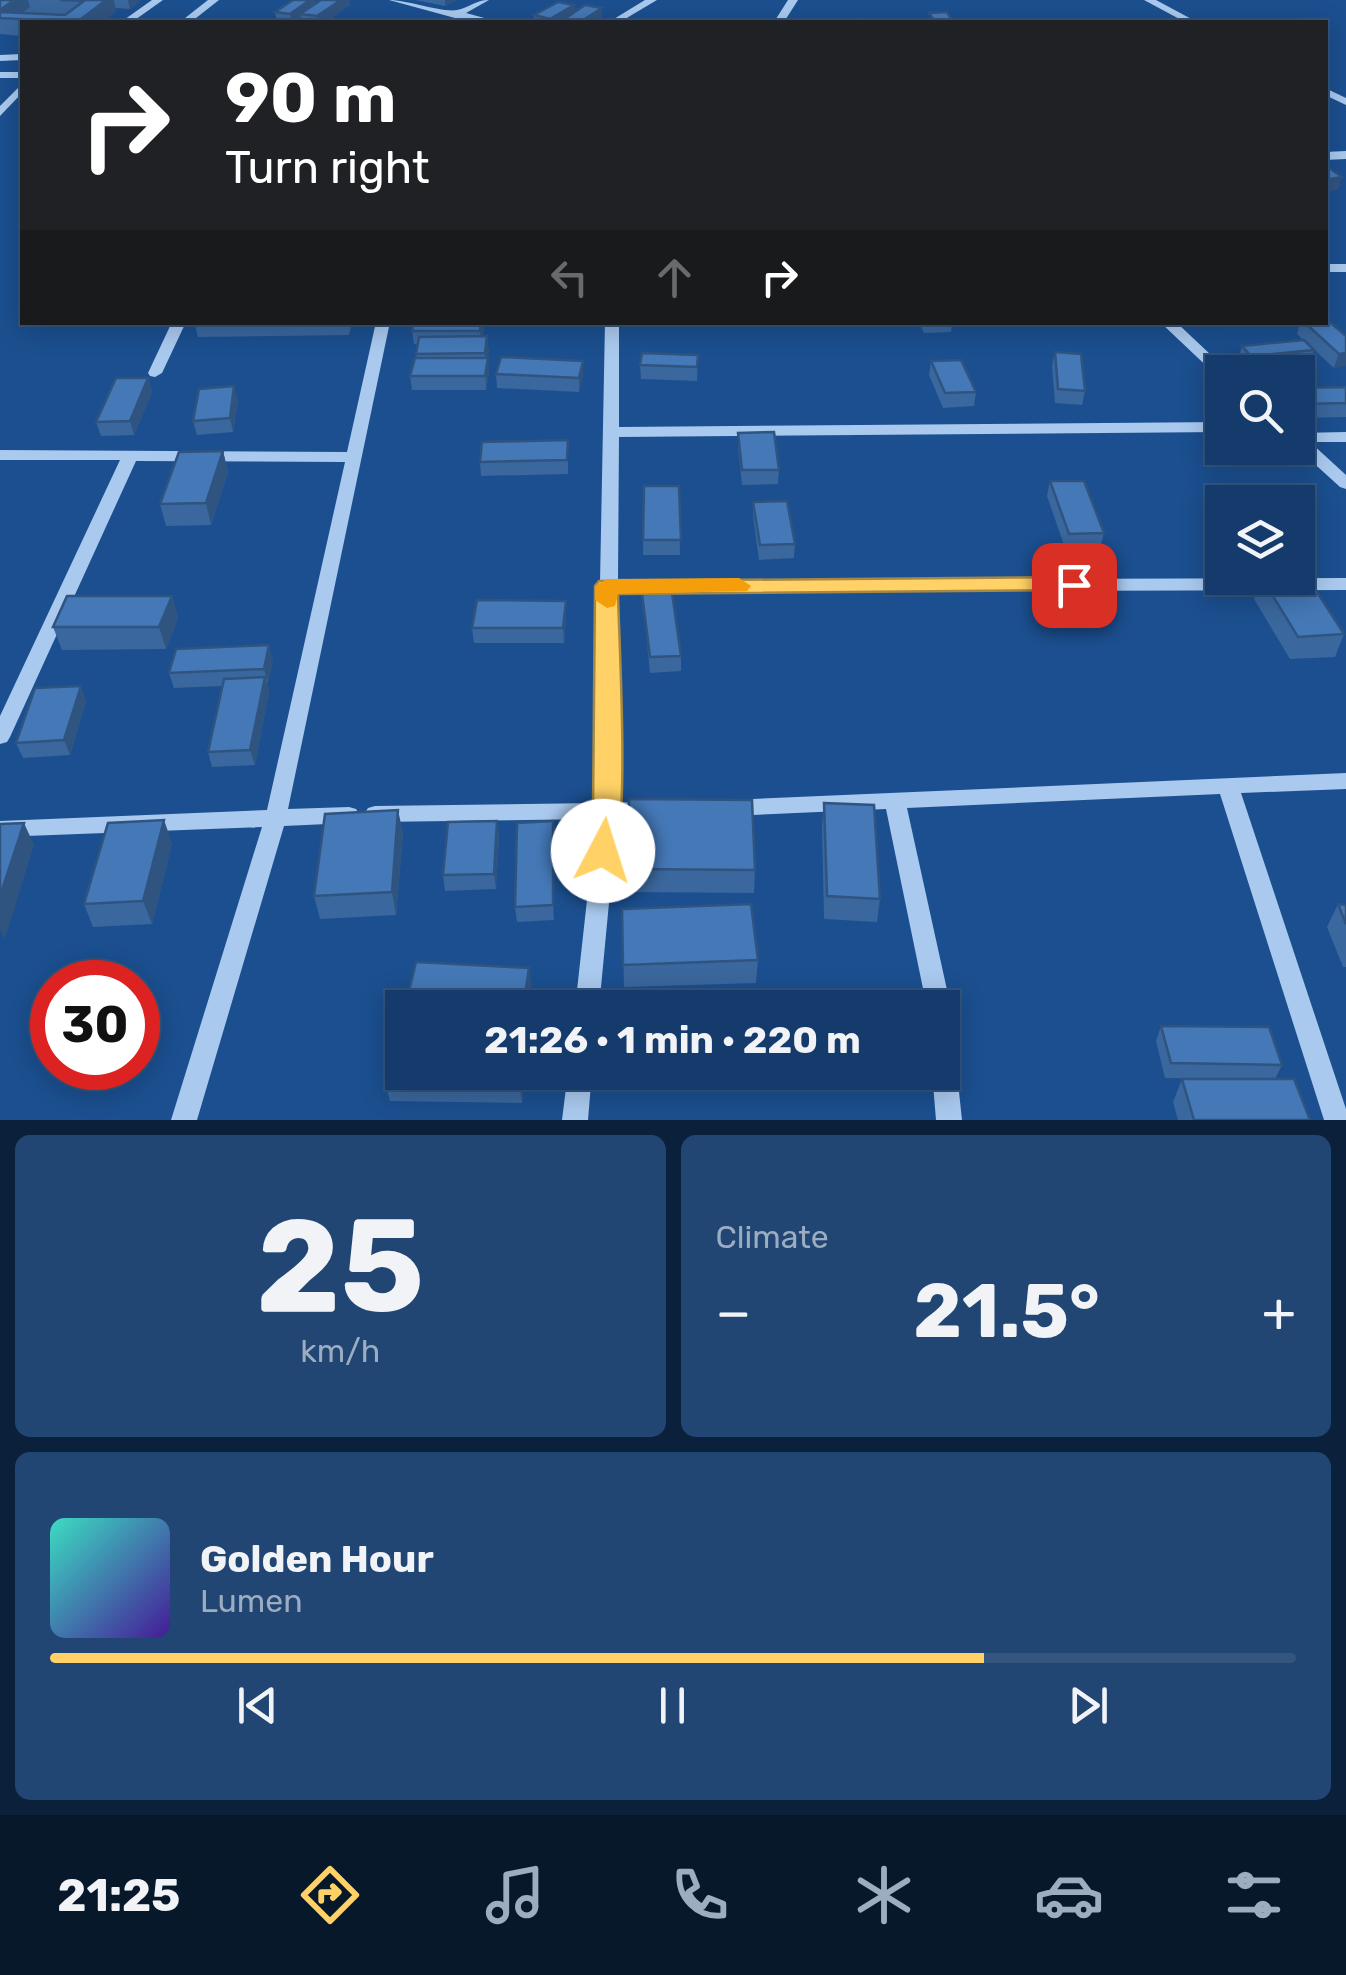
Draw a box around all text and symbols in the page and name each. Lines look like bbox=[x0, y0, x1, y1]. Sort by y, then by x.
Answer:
text: 90 m bbox=[225, 57, 397, 140]
icon: right bbox=[60, 60, 190, 190]
text: Turn right bbox=[225, 141, 429, 194]
icon: left bbox=[542, 250, 597, 305]
icon: ahead bbox=[647, 250, 702, 305]
icon: right bbox=[752, 250, 807, 305]
map controls bbox=[1205, 355, 1315, 595]
button: search bbox=[1205, 355, 1315, 465]
button: layers bbox=[1205, 485, 1315, 595]
pin bbox=[1032, 543, 1117, 628]
icon: arrive bbox=[1047, 558, 1102, 613]
position arrow bbox=[551, 799, 655, 903]
speed limit sign: 30 bbox=[30, 960, 160, 1090]
text: 21:26 · 1 min · 220 m bbox=[484, 1017, 861, 1063]
text: 25 bbox=[256, 1189, 424, 1344]
text: Climate bbox=[716, 1218, 829, 1256]
text: 21.5° bbox=[913, 1267, 1100, 1356]
text: − bbox=[716, 1280, 751, 1345]
text: + bbox=[1262, 1280, 1296, 1345]
text: km/h bbox=[300, 1332, 380, 1370]
text: Golden Hour bbox=[200, 1536, 434, 1582]
text: Lumen bbox=[200, 1582, 303, 1620]
icon: previous bbox=[230, 1678, 285, 1733]
icon: pause bbox=[645, 1678, 700, 1733]
icon: next bbox=[1061, 1678, 1116, 1733]
icon: directions bbox=[295, 1860, 365, 1930]
icon: music bbox=[480, 1860, 550, 1930]
icon: phone bbox=[665, 1860, 735, 1930]
icon: climate bbox=[849, 1860, 919, 1930]
icon: car bbox=[1034, 1860, 1104, 1930]
icon: filters bbox=[1219, 1860, 1289, 1930]
text: 21:25 bbox=[57, 1869, 180, 1922]

